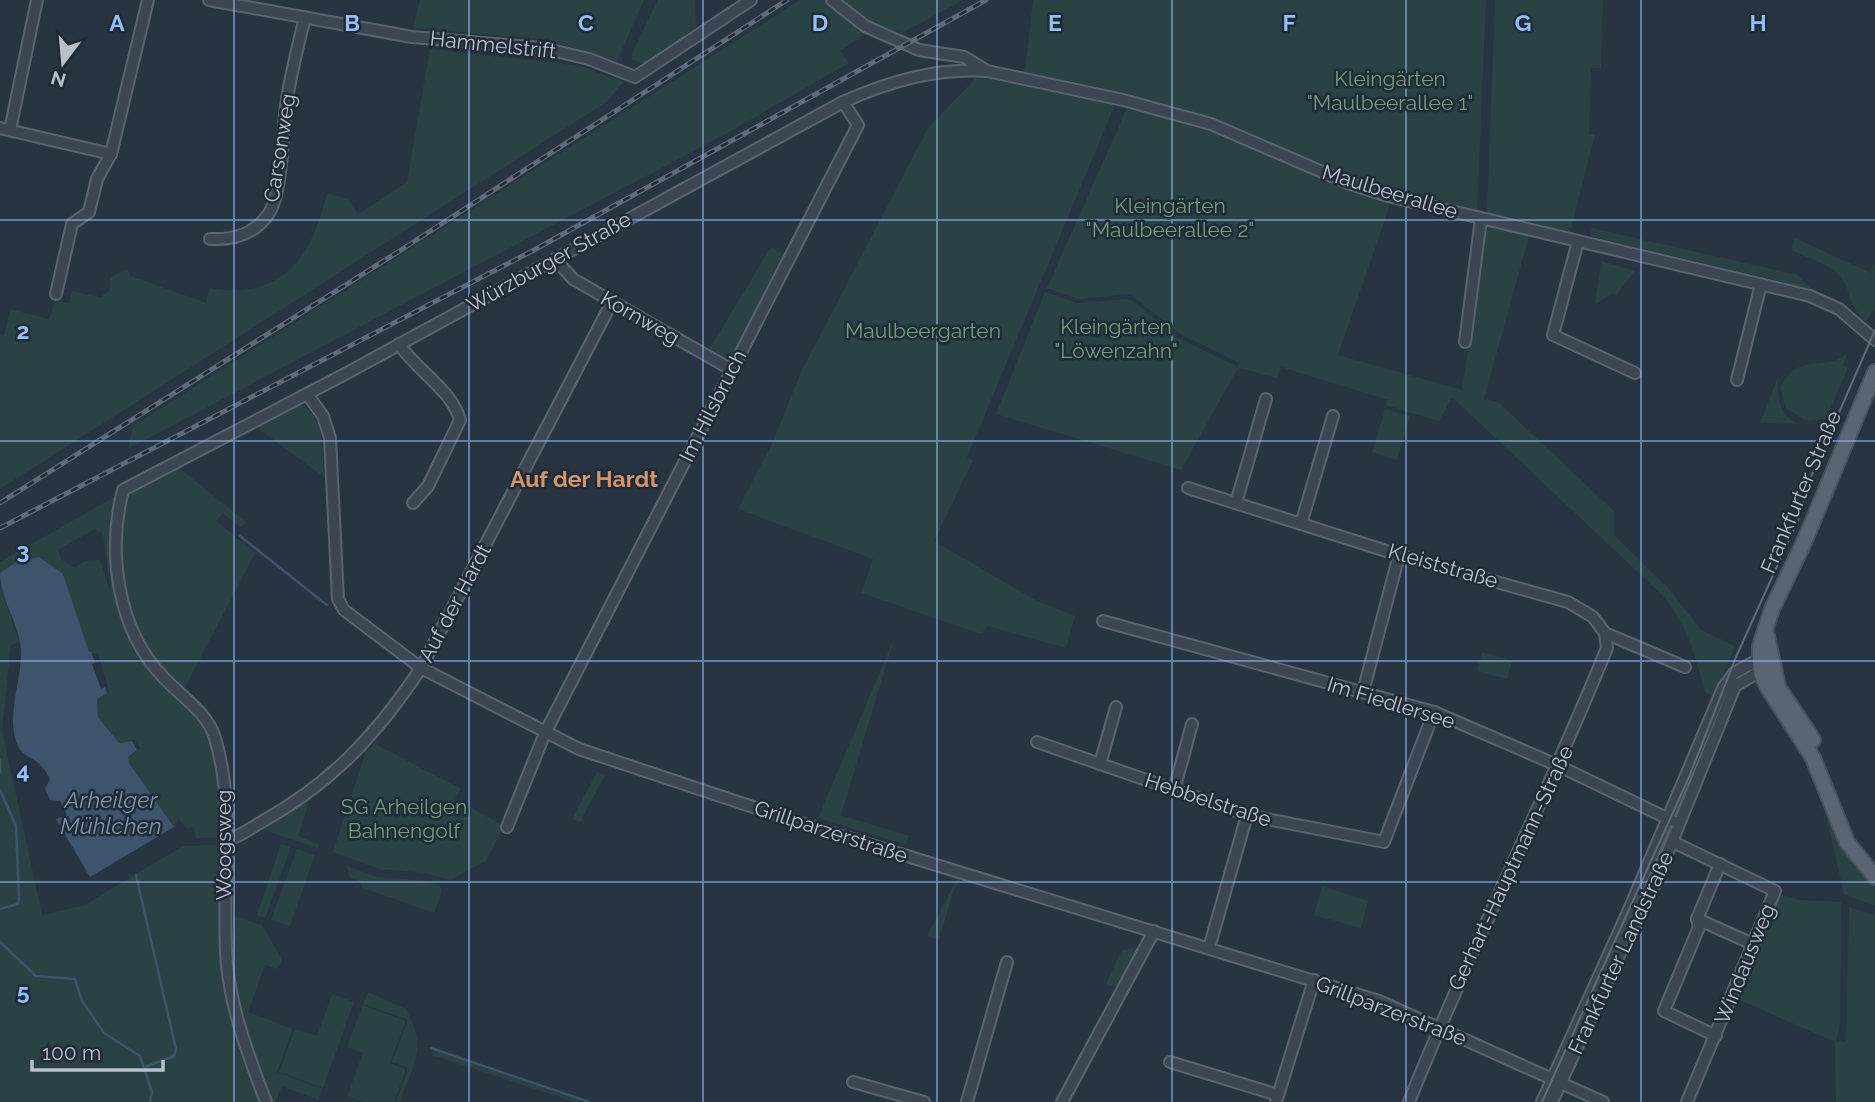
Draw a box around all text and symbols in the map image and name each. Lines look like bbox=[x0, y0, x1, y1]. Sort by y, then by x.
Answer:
text: A bbox=[109, 9, 125, 36]
text: B bbox=[344, 9, 360, 36]
text: C bbox=[578, 9, 594, 36]
text: D bbox=[812, 9, 828, 36]
text: E bbox=[1048, 9, 1062, 36]
text: F bbox=[1282, 9, 1296, 36]
text: G bbox=[1515, 9, 1531, 36]
text: H bbox=[1749, 9, 1767, 36]
street label: Hammelstrift bbox=[429, 25, 557, 64]
north arrow bbox=[28, 28, 98, 98]
park label: Kleingärten "Maulbeerallee 1" bbox=[1307, 66, 1473, 115]
text: N bbox=[48, 67, 68, 92]
street label: Carsonweg bbox=[259, 92, 300, 204]
street label: Maulbeerallee bbox=[1319, 159, 1461, 224]
park label: Kleingärten "Maulbeerallee 2" bbox=[1086, 193, 1254, 242]
street label: Würzburger Straße bbox=[462, 206, 635, 317]
street label: Kornweg bbox=[596, 285, 684, 350]
park label: Kleingärten "Löwenzahn" bbox=[1054, 314, 1178, 363]
text: 2 bbox=[17, 317, 29, 344]
park label: Maulbeergarten bbox=[845, 318, 1001, 343]
street label: Im Hilsbruch bbox=[674, 346, 751, 466]
street label: Frankfurter Straße bbox=[1755, 407, 1846, 577]
district label: Auf der Hardt bbox=[510, 465, 658, 492]
text: 3 bbox=[17, 537, 29, 564]
street label: Kleiststraße bbox=[1385, 538, 1501, 593]
street label: Auf der Hardt bbox=[413, 540, 496, 666]
street label: Im Fiedlersee bbox=[1324, 671, 1458, 734]
street label: Gerhart-Hauptmann-Straße bbox=[1443, 741, 1578, 994]
text: 4 bbox=[16, 757, 30, 784]
street label: Hebbelstraße bbox=[1142, 767, 1275, 832]
water label: Arheilger Mühlchen bbox=[60, 786, 162, 839]
street label: Woogsweg bbox=[211, 790, 236, 900]
park label: SG Arheilgen Bahnengolf bbox=[341, 794, 467, 843]
street label: Grillparzerstraße bbox=[751, 795, 911, 868]
street label: Frankfurter Landstraße bbox=[1563, 847, 1679, 1058]
street label: Windausweg bbox=[1709, 900, 1780, 1028]
street label: Grillparzerstraße bbox=[1312, 970, 1470, 1051]
text: 5 bbox=[17, 978, 30, 1005]
scale bar bbox=[32, 1028, 163, 1072]
text: 100 m bbox=[42, 1040, 101, 1065]

